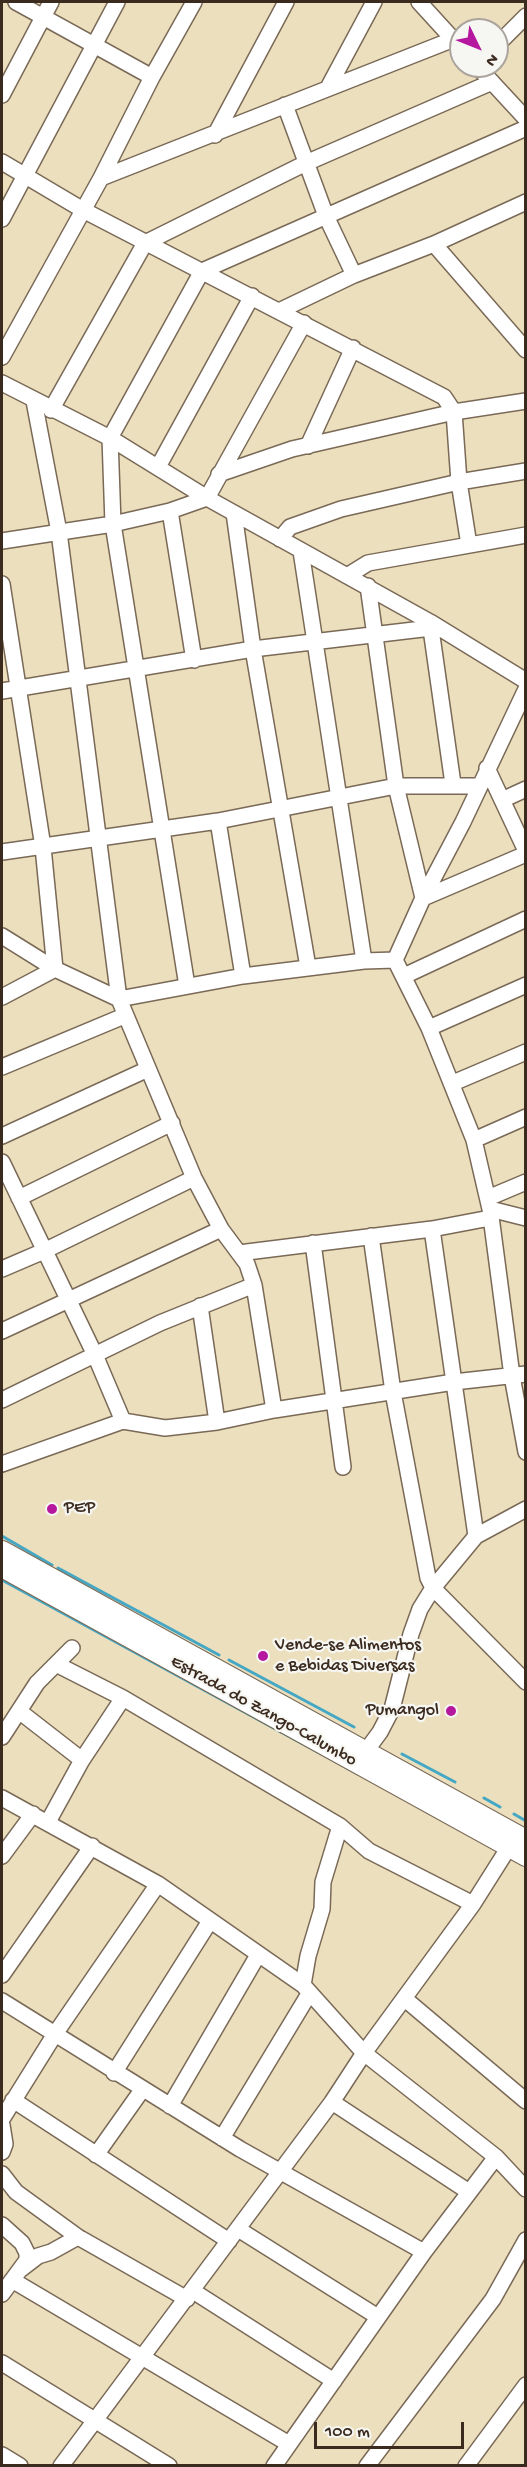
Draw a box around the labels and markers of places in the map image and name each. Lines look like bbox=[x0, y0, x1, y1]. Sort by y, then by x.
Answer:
place label: PEP bbox=[64, 1498, 95, 1520]
marker: PEP bbox=[45, 1502, 59, 1516]
place label: Vende-se Alimentos e Bebidas Diversas bbox=[275, 1635, 421, 1678]
marker: Vende-se Alimentos e Bebidas Diversas bbox=[256, 1649, 270, 1663]
place label: Pumangol bbox=[366, 1700, 439, 1722]
marker: Pumangol bbox=[444, 1704, 458, 1718]

